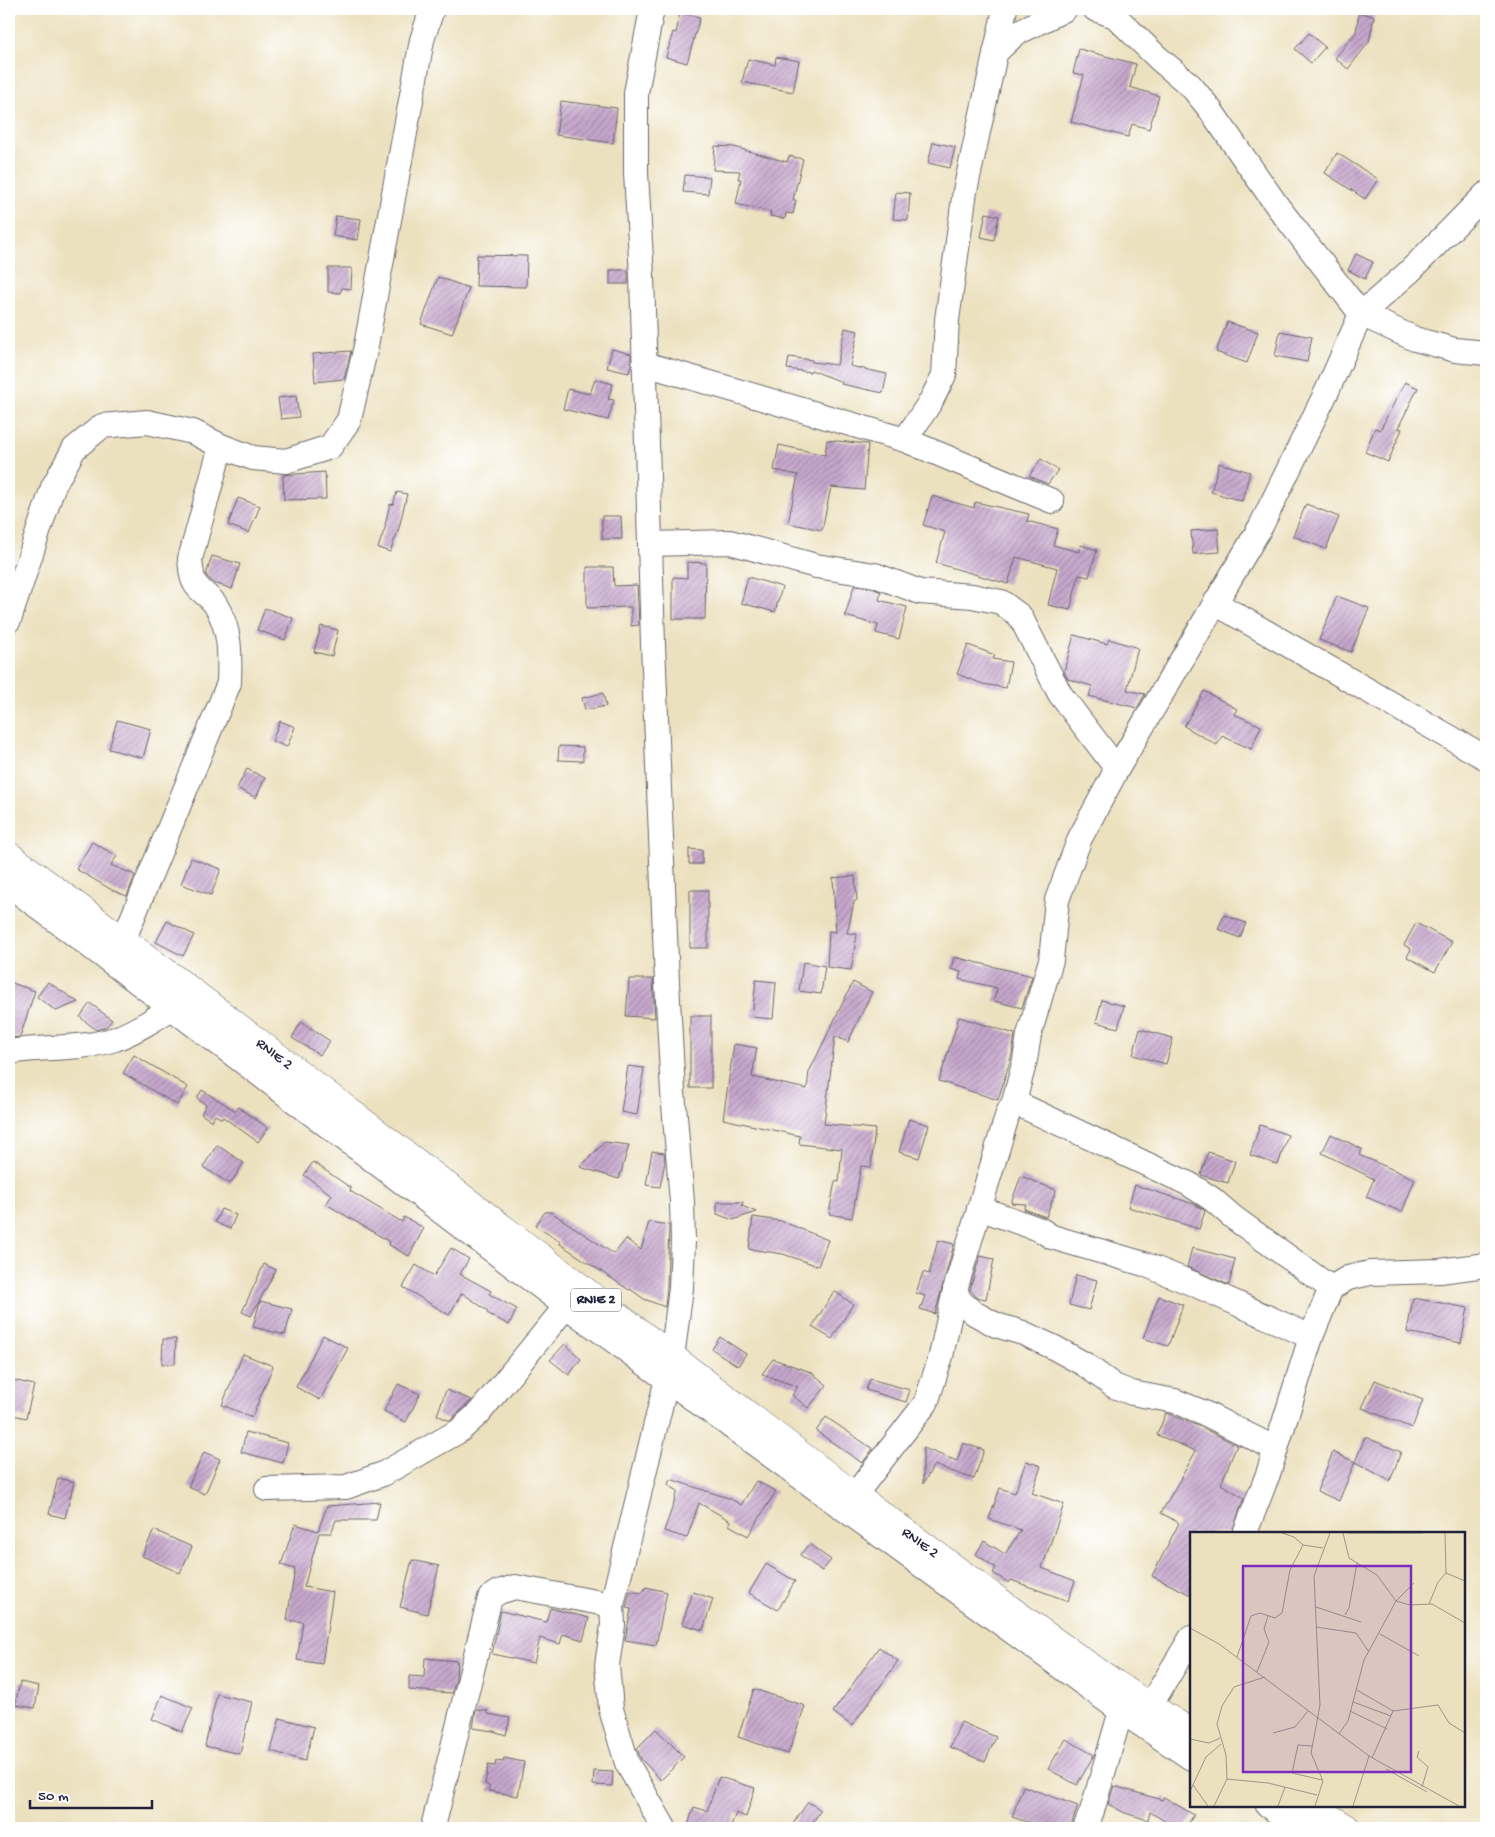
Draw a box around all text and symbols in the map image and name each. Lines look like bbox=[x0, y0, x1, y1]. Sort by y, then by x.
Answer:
street label: RNIE 2 bbox=[252, 1035, 296, 1074]
road number: RNIE 2 bbox=[571, 1288, 621, 1312]
street label: RNIE 2 bbox=[898, 1524, 942, 1563]
inset map bbox=[1190, 1532, 1465, 1807]
scale bar bbox=[30, 1777, 152, 1809]
text: 50 m bbox=[38, 1788, 69, 1806]

